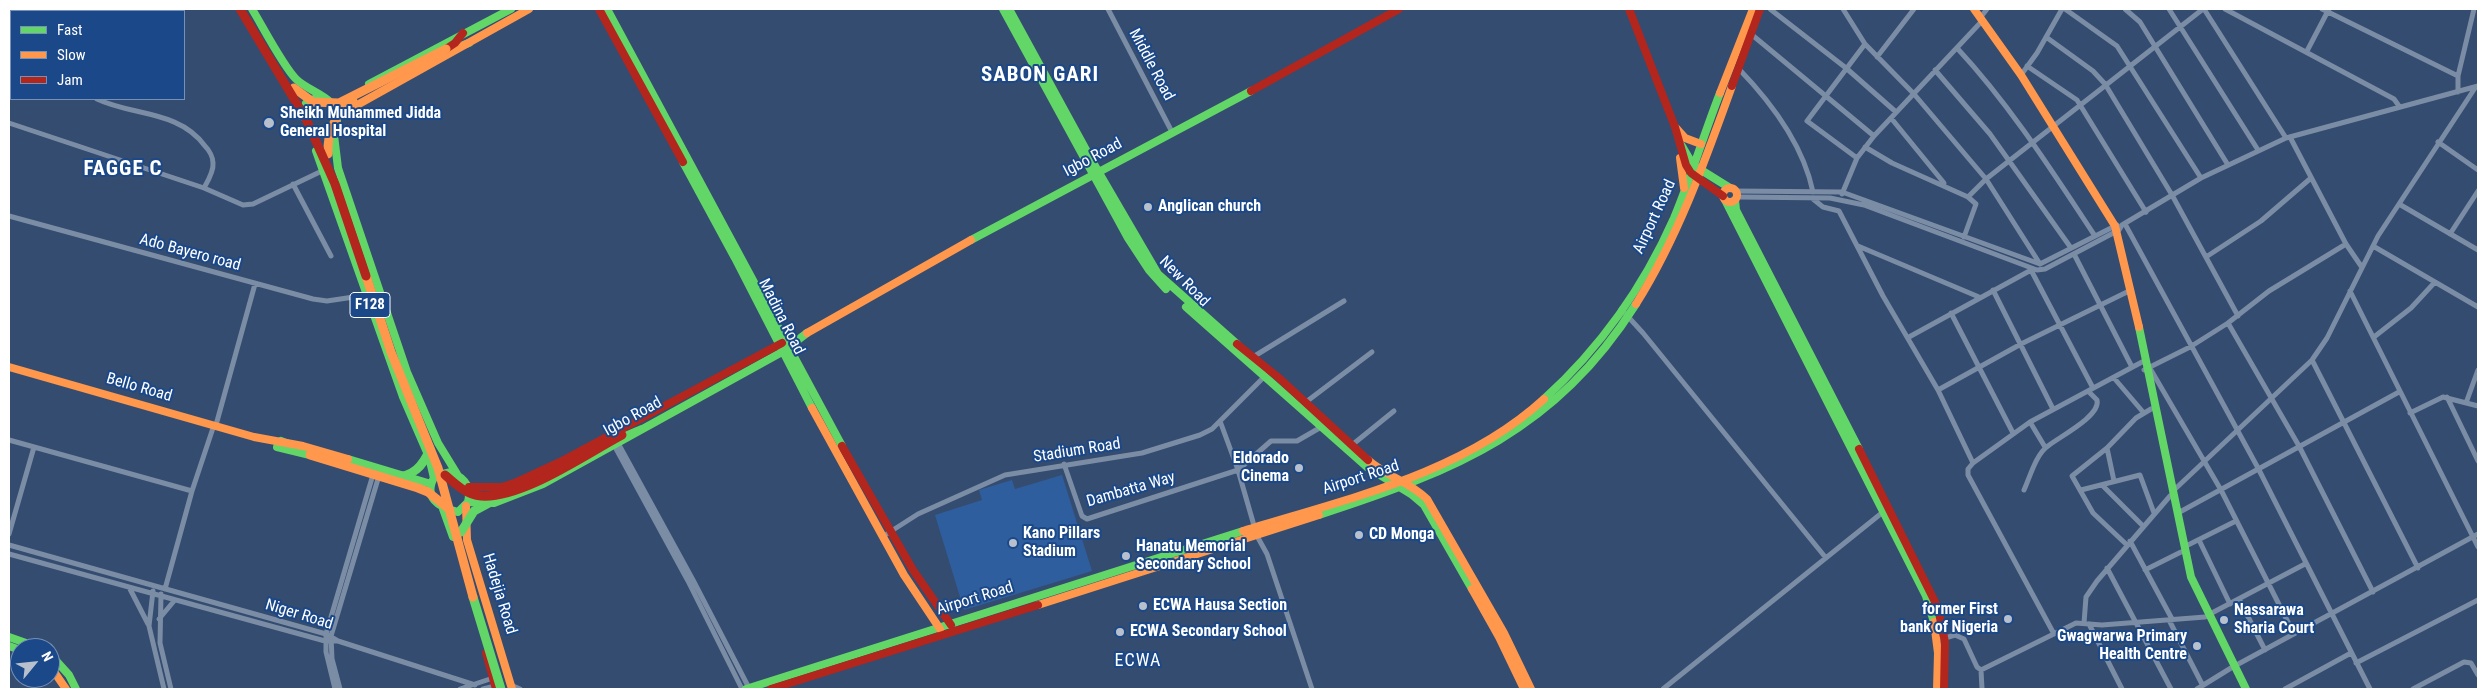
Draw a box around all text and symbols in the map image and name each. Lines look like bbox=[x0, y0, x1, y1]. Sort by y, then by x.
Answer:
legend bbox=[10, 10, 185, 100]
text: Fast bbox=[57, 21, 82, 39]
street label: Middle Road bbox=[1124, 26, 1178, 104]
text: Slow bbox=[57, 46, 86, 64]
district label: SABON GARI bbox=[980, 63, 1100, 89]
text: Jam bbox=[57, 71, 83, 89]
place label: Sheikh Muhammed Jidda General Hospital bbox=[280, 104, 441, 142]
marker: Sheikh Muhammed Jidda General Hospital bbox=[262, 116, 276, 130]
street label: Igbo Road bbox=[1060, 135, 1126, 181]
district label: FAGGE C bbox=[83, 157, 163, 183]
street label: Airport Road bbox=[1630, 177, 1680, 257]
place label: Anglican church bbox=[1158, 197, 1261, 217]
marker: Anglican church bbox=[1142, 201, 1154, 213]
street label: Ado Bayero road bbox=[137, 230, 243, 276]
street label: New Road bbox=[1155, 253, 1213, 311]
street label: Madina Road bbox=[754, 276, 808, 358]
road number: F128 bbox=[350, 292, 390, 318]
street label: Bello Road bbox=[104, 369, 174, 407]
street label: Igbo Road bbox=[601, 393, 665, 441]
street label: Stadium Road bbox=[1032, 435, 1122, 467]
place label: Eldorado Cinema bbox=[1233, 449, 1289, 487]
street label: Airport Road bbox=[1320, 457, 1402, 499]
marker: Eldorado Cinema bbox=[1293, 462, 1305, 474]
street label: Dambatta Way bbox=[1084, 468, 1178, 512]
place label: Kano Pillars Stadium bbox=[1023, 524, 1100, 562]
place label: CD Monga bbox=[1369, 525, 1434, 545]
marker: CD Monga bbox=[1353, 529, 1365, 541]
marker: Kano Pillars Stadium bbox=[1007, 537, 1019, 549]
place label: Hanatu Memorial Secondary School bbox=[1136, 537, 1251, 575]
marker: Hanatu Memorial Secondary School bbox=[1120, 550, 1132, 562]
street label: Hadejia Road bbox=[478, 551, 520, 637]
street label: Airport Road bbox=[934, 578, 1016, 620]
street label: Niger Road bbox=[263, 596, 335, 634]
place label: ECWA Hausa Section bbox=[1153, 596, 1287, 616]
marker: ECWA Hausa Section bbox=[1137, 600, 1149, 612]
place label: former First bank of Nigeria bbox=[1900, 600, 1998, 638]
place label: Nassarawa Sharia Court bbox=[2234, 601, 2314, 639]
marker: former First bank of Nigeria bbox=[2002, 613, 2014, 625]
marker: Nassarawa Sharia Court bbox=[2218, 614, 2230, 626]
place label: ECWA Secondary School bbox=[1130, 622, 1287, 642]
marker: ECWA Secondary School bbox=[1114, 626, 1126, 638]
place label: Gwagwarwa Primary Health Centre bbox=[2057, 627, 2187, 665]
north arrow bbox=[10, 638, 60, 688]
marker: Gwagwarwa Primary Health Centre bbox=[2191, 640, 2203, 652]
text: N bbox=[38, 649, 56, 664]
district label: ECWA bbox=[1114, 650, 1162, 672]

